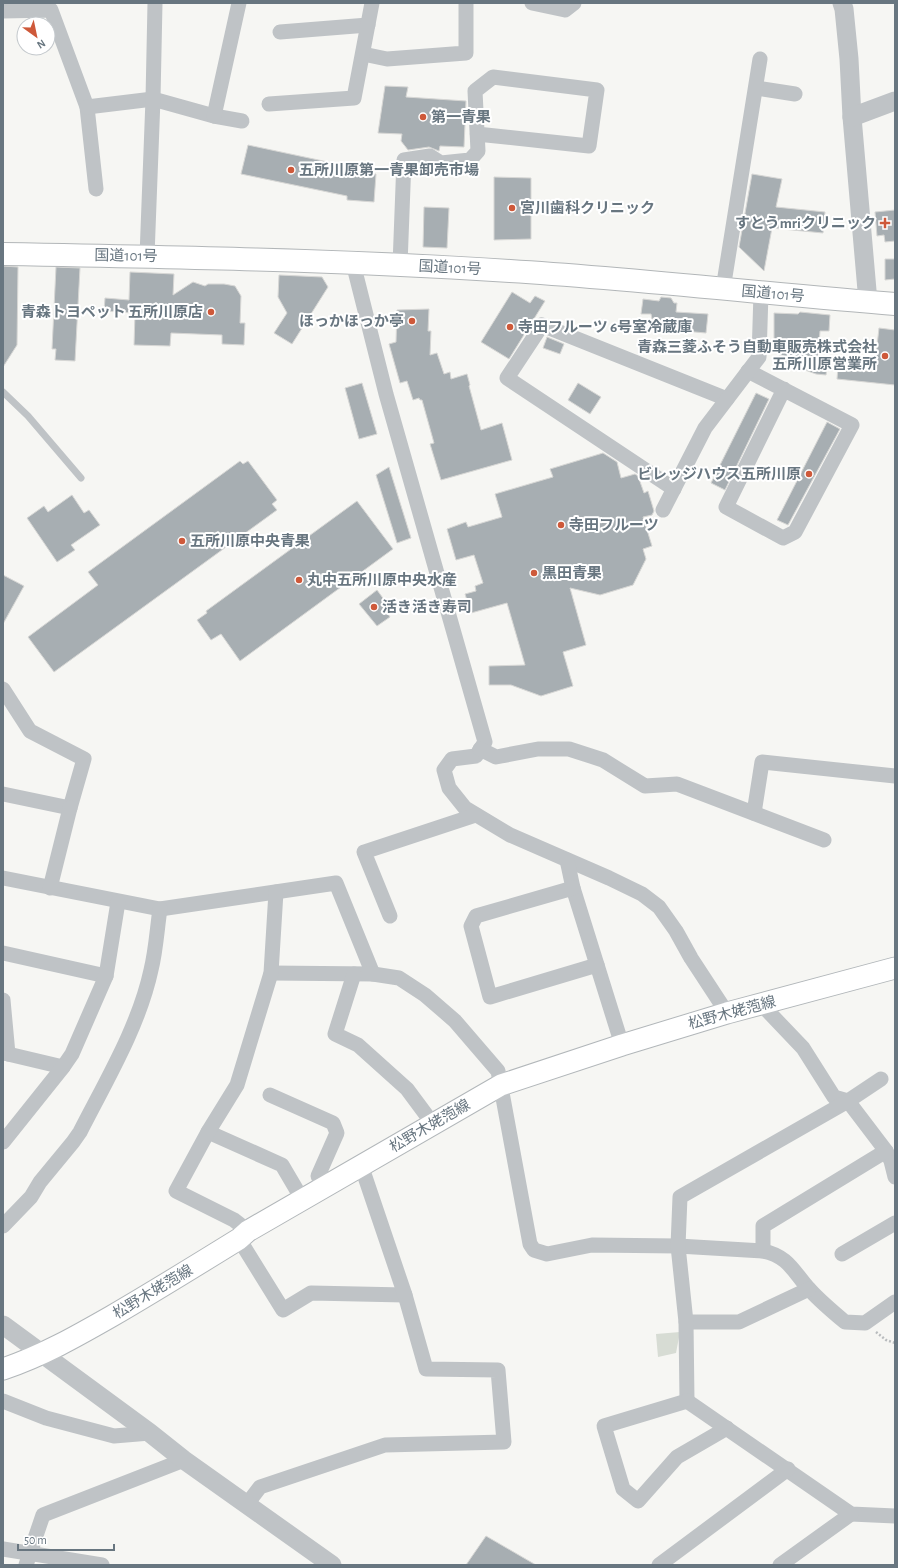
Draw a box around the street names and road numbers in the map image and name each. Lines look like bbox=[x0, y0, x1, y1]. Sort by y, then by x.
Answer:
street label: 国道101号 bbox=[94, 247, 158, 264]
street label: 国道101号 bbox=[418, 258, 482, 277]
street label: 国道101号 bbox=[741, 283, 805, 304]
street label: 松野木姥萢線 bbox=[686, 993, 777, 1032]
street label: 松野木姥萢線 bbox=[387, 1096, 473, 1155]
street label: 松野木姥萢線 bbox=[110, 1262, 195, 1322]

